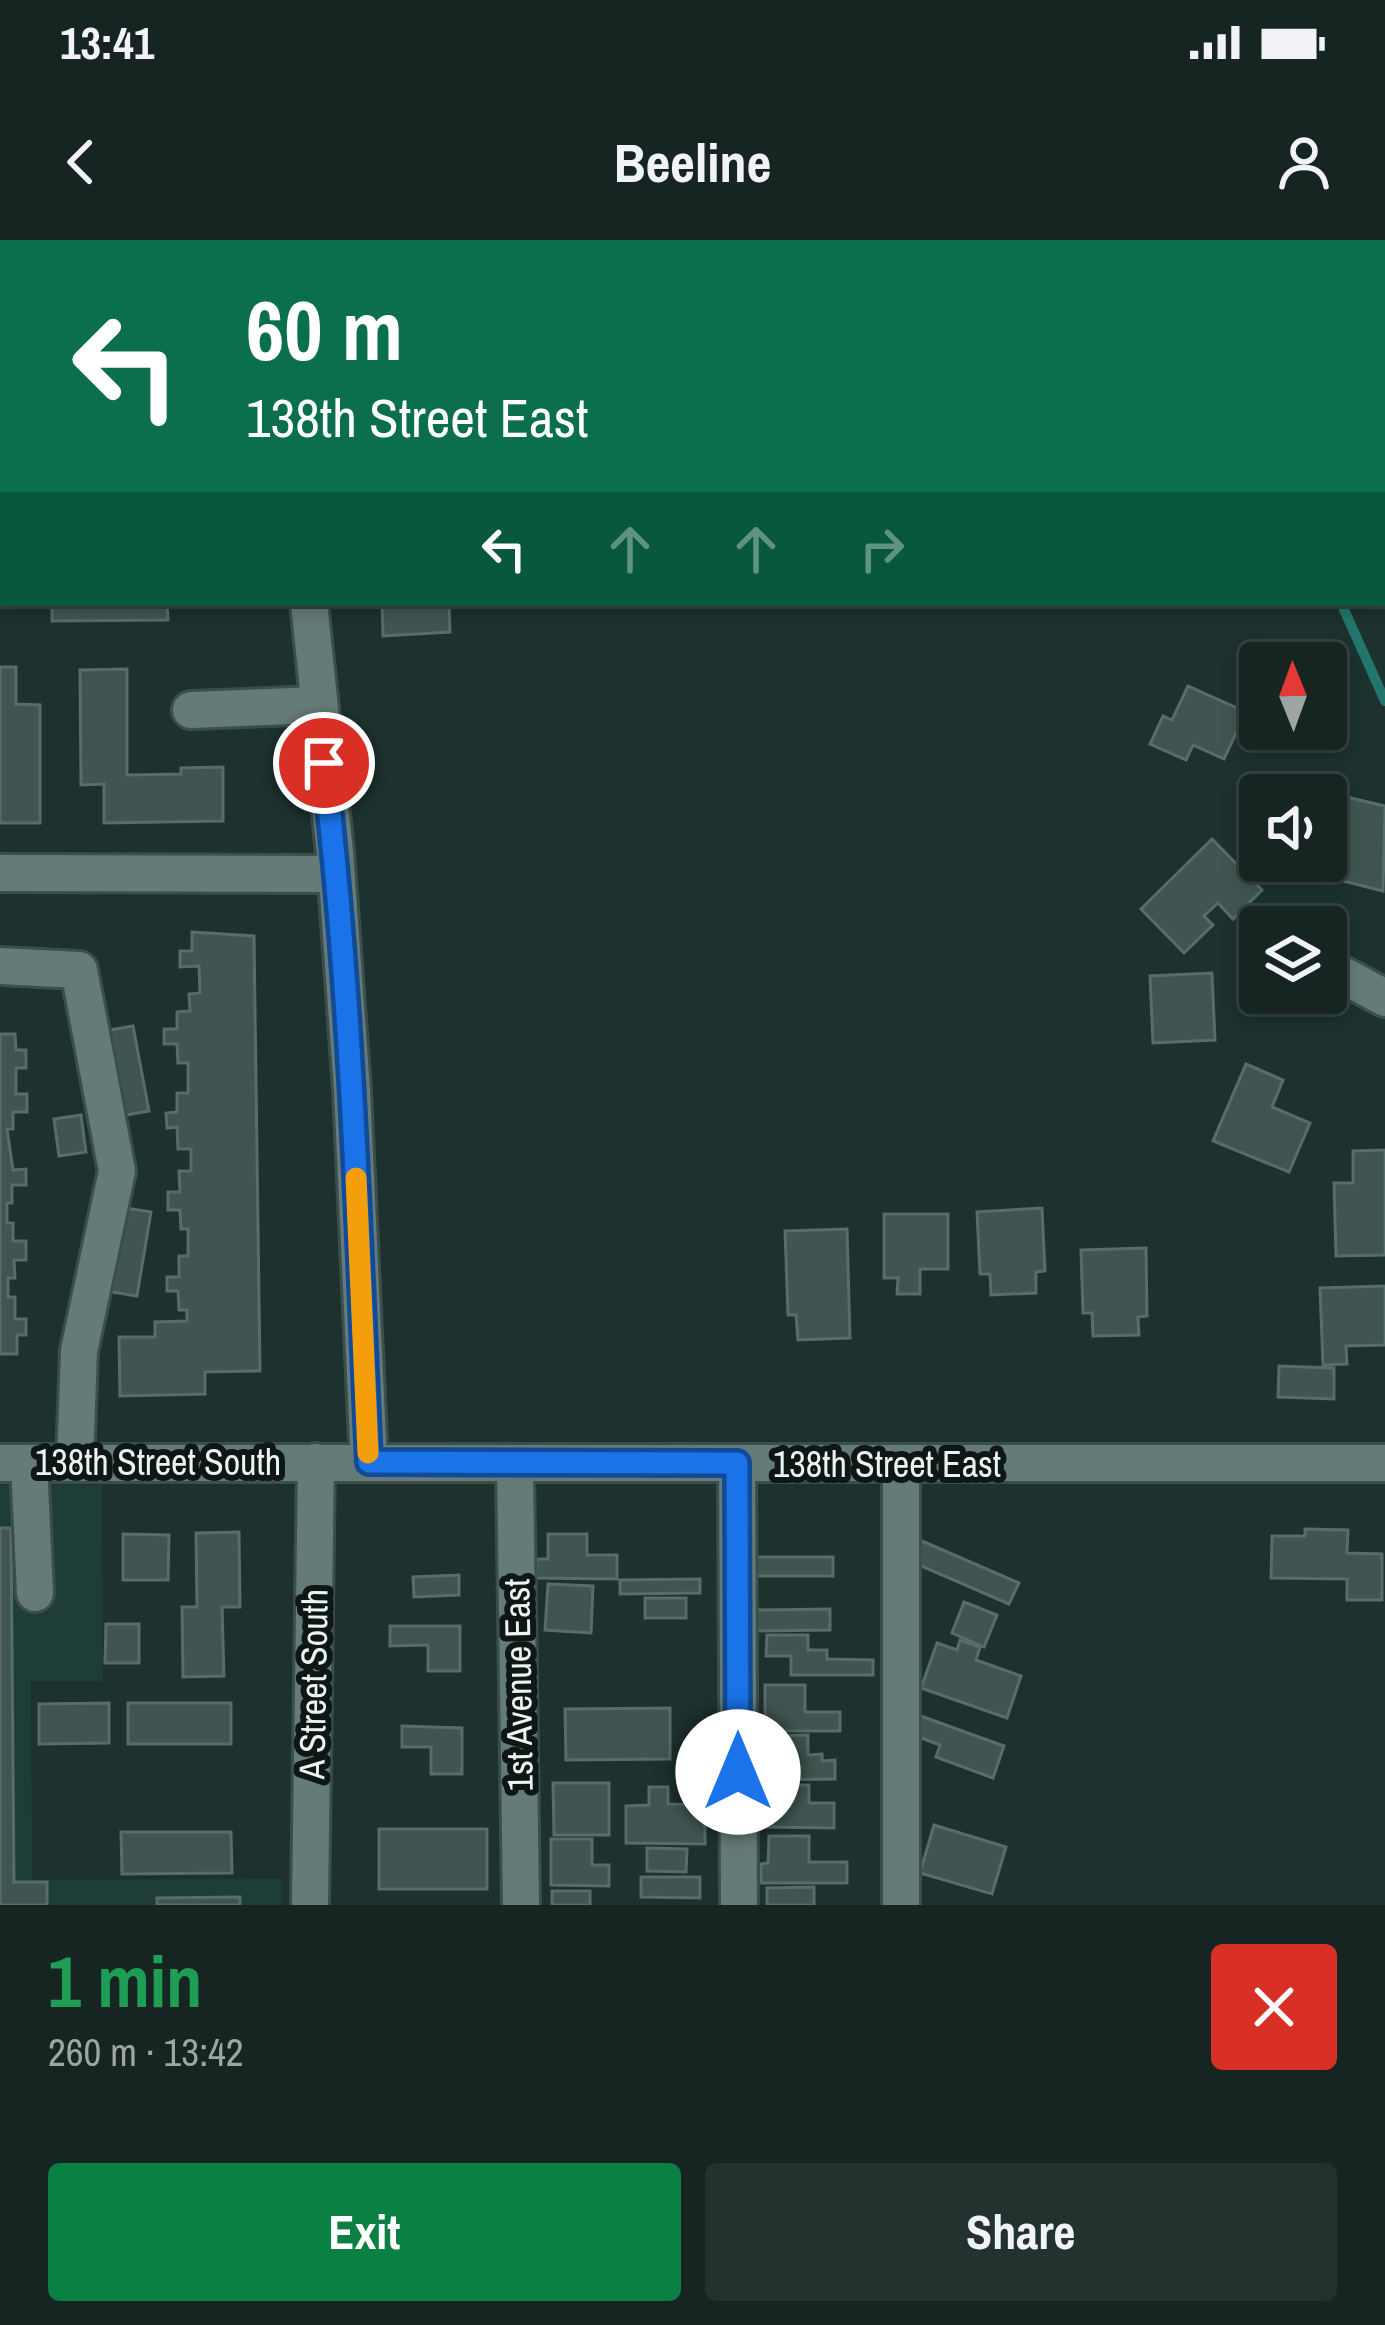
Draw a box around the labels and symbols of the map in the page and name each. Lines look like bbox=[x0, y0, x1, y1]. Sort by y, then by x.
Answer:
north arrow bbox=[1239, 642, 1347, 750]
pin bbox=[273, 712, 375, 814]
street label: 138th Street South bbox=[35, 1438, 281, 1486]
street label: 138th Street East bbox=[773, 1440, 1001, 1488]
street label: 1st Avenue East bbox=[492, 1578, 544, 1792]
street label: A Street South bbox=[287, 1588, 339, 1781]
position arrow bbox=[675, 1709, 801, 1835]

